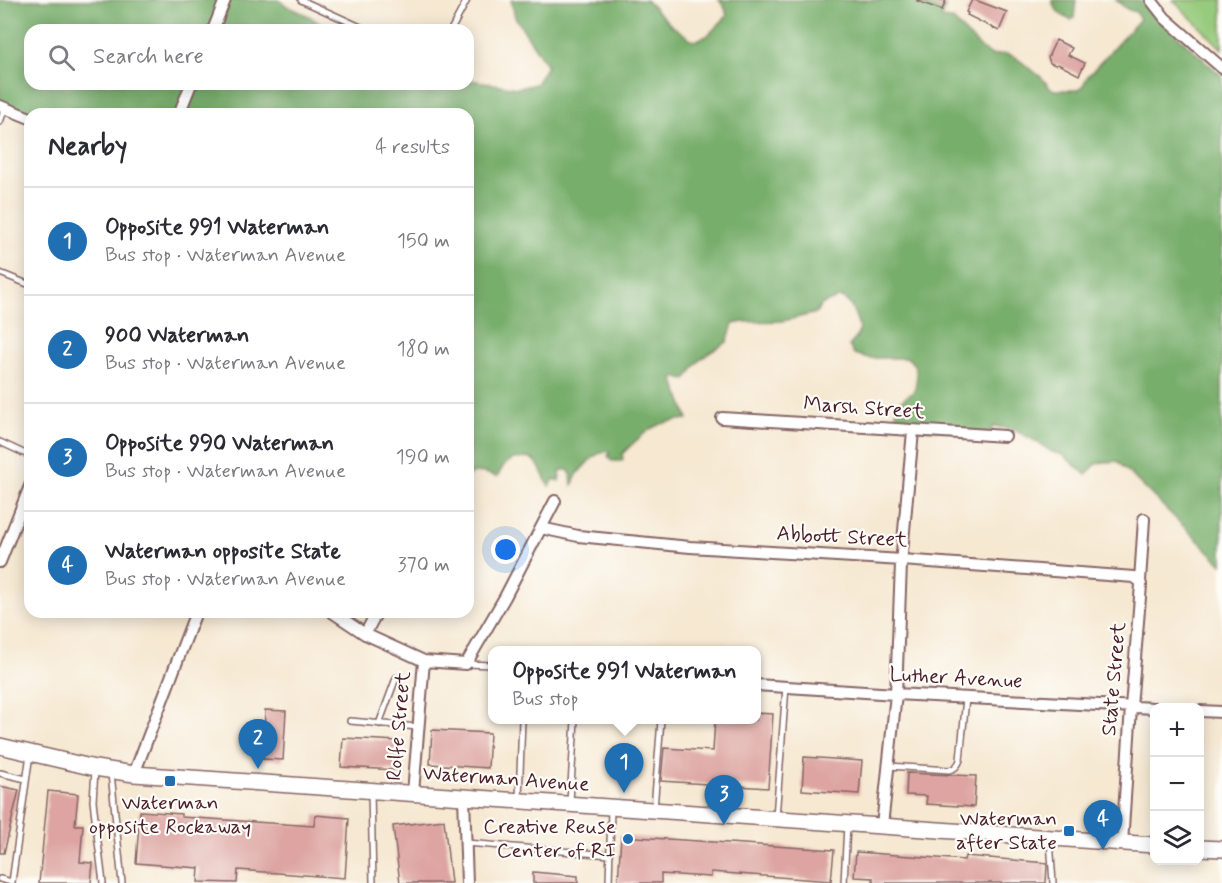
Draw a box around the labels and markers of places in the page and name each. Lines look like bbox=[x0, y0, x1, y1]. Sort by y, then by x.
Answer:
pin: 2 bbox=[238, 720, 278, 769]
pin: 1 bbox=[604, 744, 644, 793]
marker: Waterman opposite Rockaway bbox=[163, 774, 177, 788]
pin: 3 bbox=[704, 776, 744, 825]
place label: Waterman opposite Rockaway bbox=[89, 789, 251, 841]
pin: 4 bbox=[1084, 800, 1122, 850]
place label: Waterman after State bbox=[956, 805, 1057, 857]
place label: Creative Reuse Center of RI bbox=[483, 813, 616, 865]
marker: Waterman after State bbox=[1062, 824, 1076, 838]
marker: Creative Reuse Center of RI bbox=[621, 832, 635, 846]

